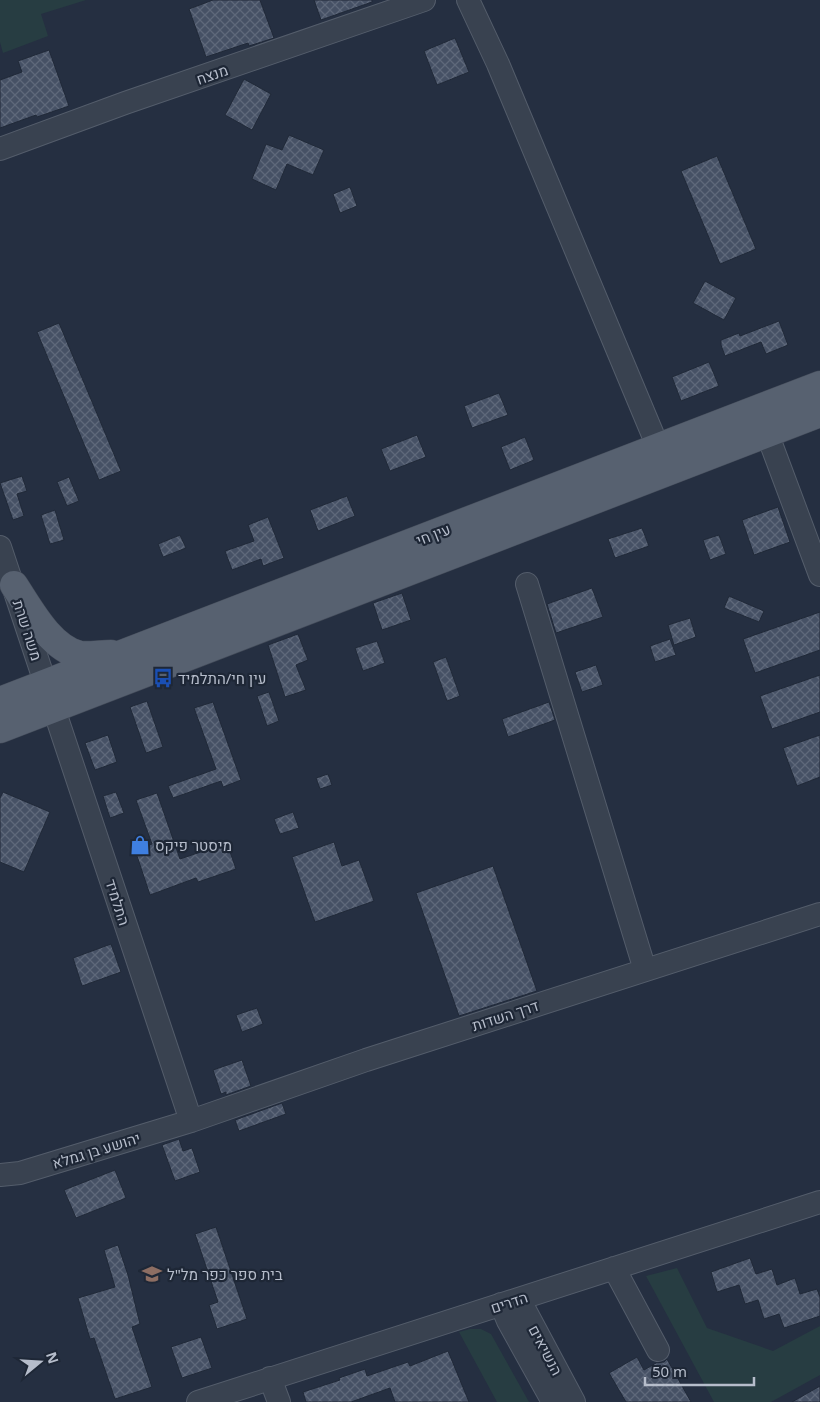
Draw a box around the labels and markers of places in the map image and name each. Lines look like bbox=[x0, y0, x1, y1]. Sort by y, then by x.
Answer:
bus stop icon: עין חי/התלמיד bbox=[152, 667, 174, 689]
place label: עין חי/התלמיד bbox=[178, 668, 266, 688]
shop icon: מיסטר פיקס bbox=[129, 834, 151, 856]
place label: מיסטר פיקס bbox=[155, 835, 232, 855]
school or university icon: בית ספר כפר מל"ל bbox=[141, 1263, 163, 1285]
place label: בית ספר כפר מל"ל bbox=[167, 1264, 283, 1284]

